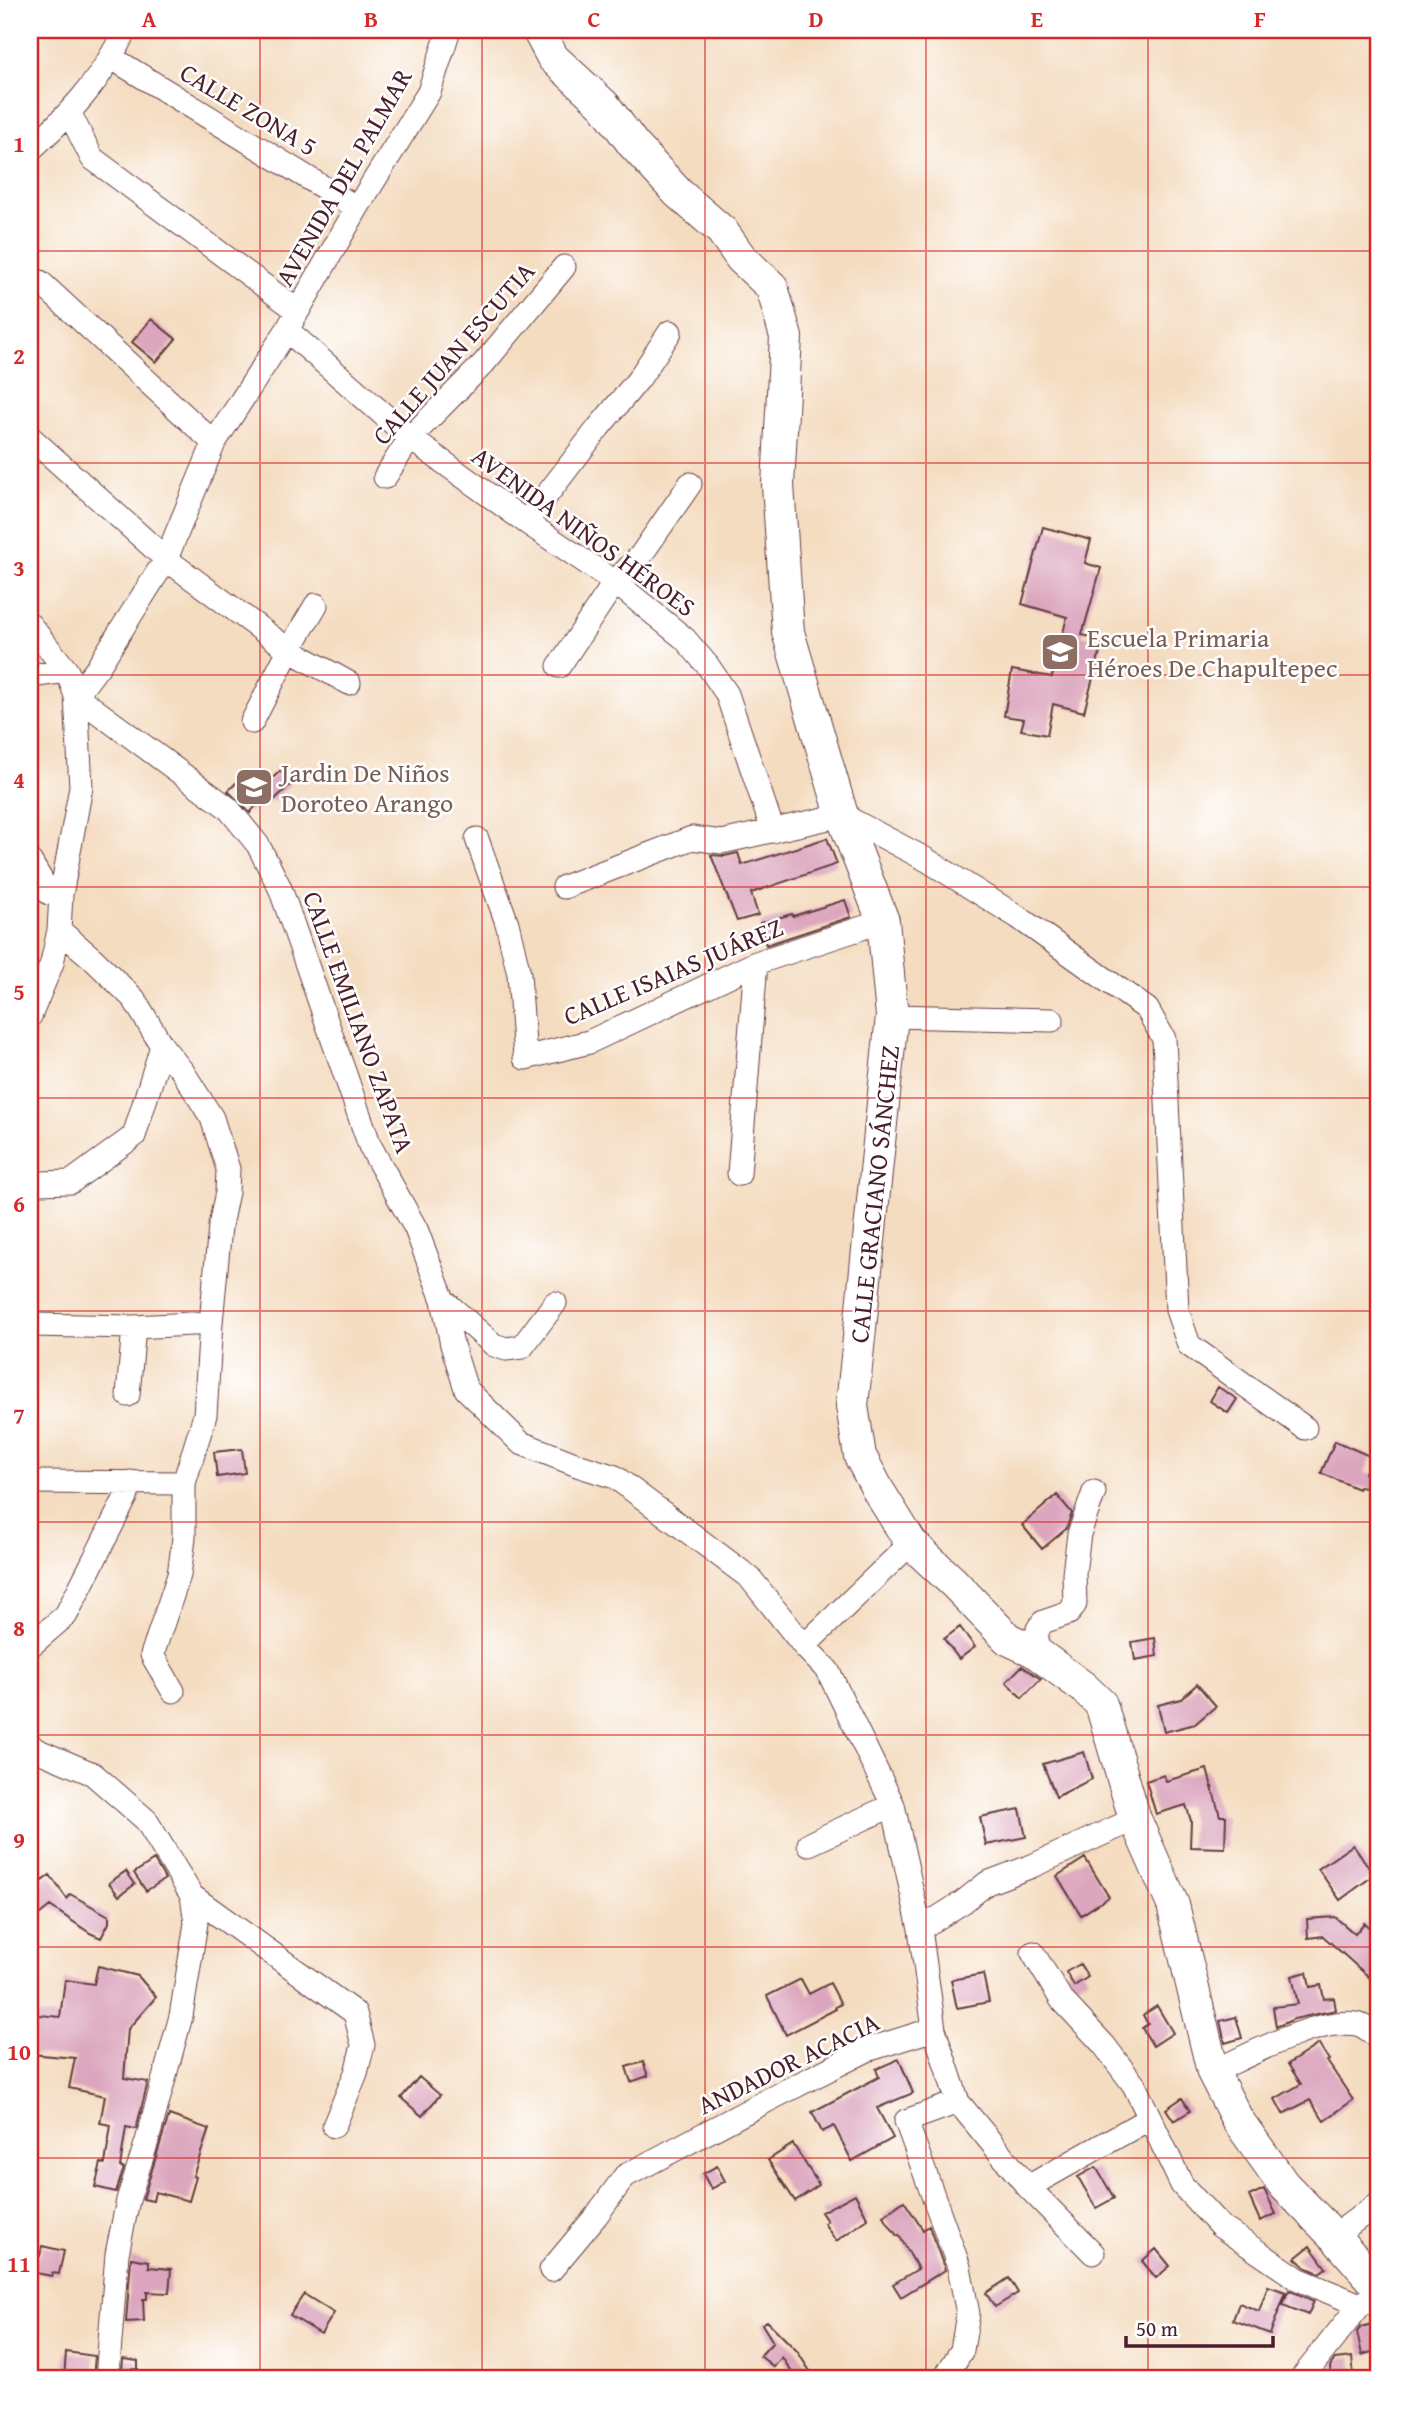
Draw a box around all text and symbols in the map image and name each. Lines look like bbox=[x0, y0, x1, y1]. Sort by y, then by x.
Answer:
text: A bbox=[142, 2, 157, 35]
text: B bbox=[364, 2, 378, 35]
text: C bbox=[587, 2, 601, 35]
text: D bbox=[809, 2, 824, 35]
text: E bbox=[1031, 2, 1043, 35]
text: F bbox=[1254, 2, 1266, 35]
street label: CALLE ZONA 5 bbox=[173, 53, 325, 165]
street label: AVENIDA DEL PALMAR bbox=[265, 61, 421, 293]
text: 1 bbox=[13, 127, 25, 160]
street label: CALLE JUAN ESCUTIA bbox=[362, 253, 544, 453]
text: 2 bbox=[13, 339, 25, 372]
street label: AVENIDA NIÑOS HÉROES bbox=[464, 436, 704, 626]
text: 3 bbox=[13, 551, 25, 584]
place label: Escuela Primaria Héroes De Chapultepec bbox=[1087, 618, 1338, 687]
school or university icon: Escuela Primaria Héroes De Chapultepec bbox=[1039, 631, 1081, 673]
place label: Jardin De Niños Doroteo Arango bbox=[278, 753, 453, 822]
text: 4 bbox=[13, 763, 25, 796]
school or university icon: Jardin De Niños Doroteo Arango bbox=[233, 766, 275, 808]
street label: CALLE EMILIANO ZAPATA bbox=[293, 886, 425, 1159]
street label: CALLE ISAIAS JUÁREZ bbox=[557, 907, 789, 1035]
text: 5 bbox=[13, 975, 25, 1008]
street label: CALLE GRACIANO SÁNCHEZ bbox=[839, 1043, 909, 1345]
text: 6 bbox=[13, 1187, 25, 1220]
text: 7 bbox=[13, 1399, 25, 1432]
text: 8 bbox=[13, 1611, 25, 1644]
text: 9 bbox=[13, 1823, 25, 1856]
street label: ANDADOR ACACIA bbox=[691, 2002, 886, 2124]
text: 10 bbox=[7, 2035, 31, 2068]
text: 11 bbox=[7, 2247, 31, 2280]
scale bar bbox=[1126, 2304, 1272, 2348]
text: 50 m bbox=[1136, 2313, 1178, 2344]

